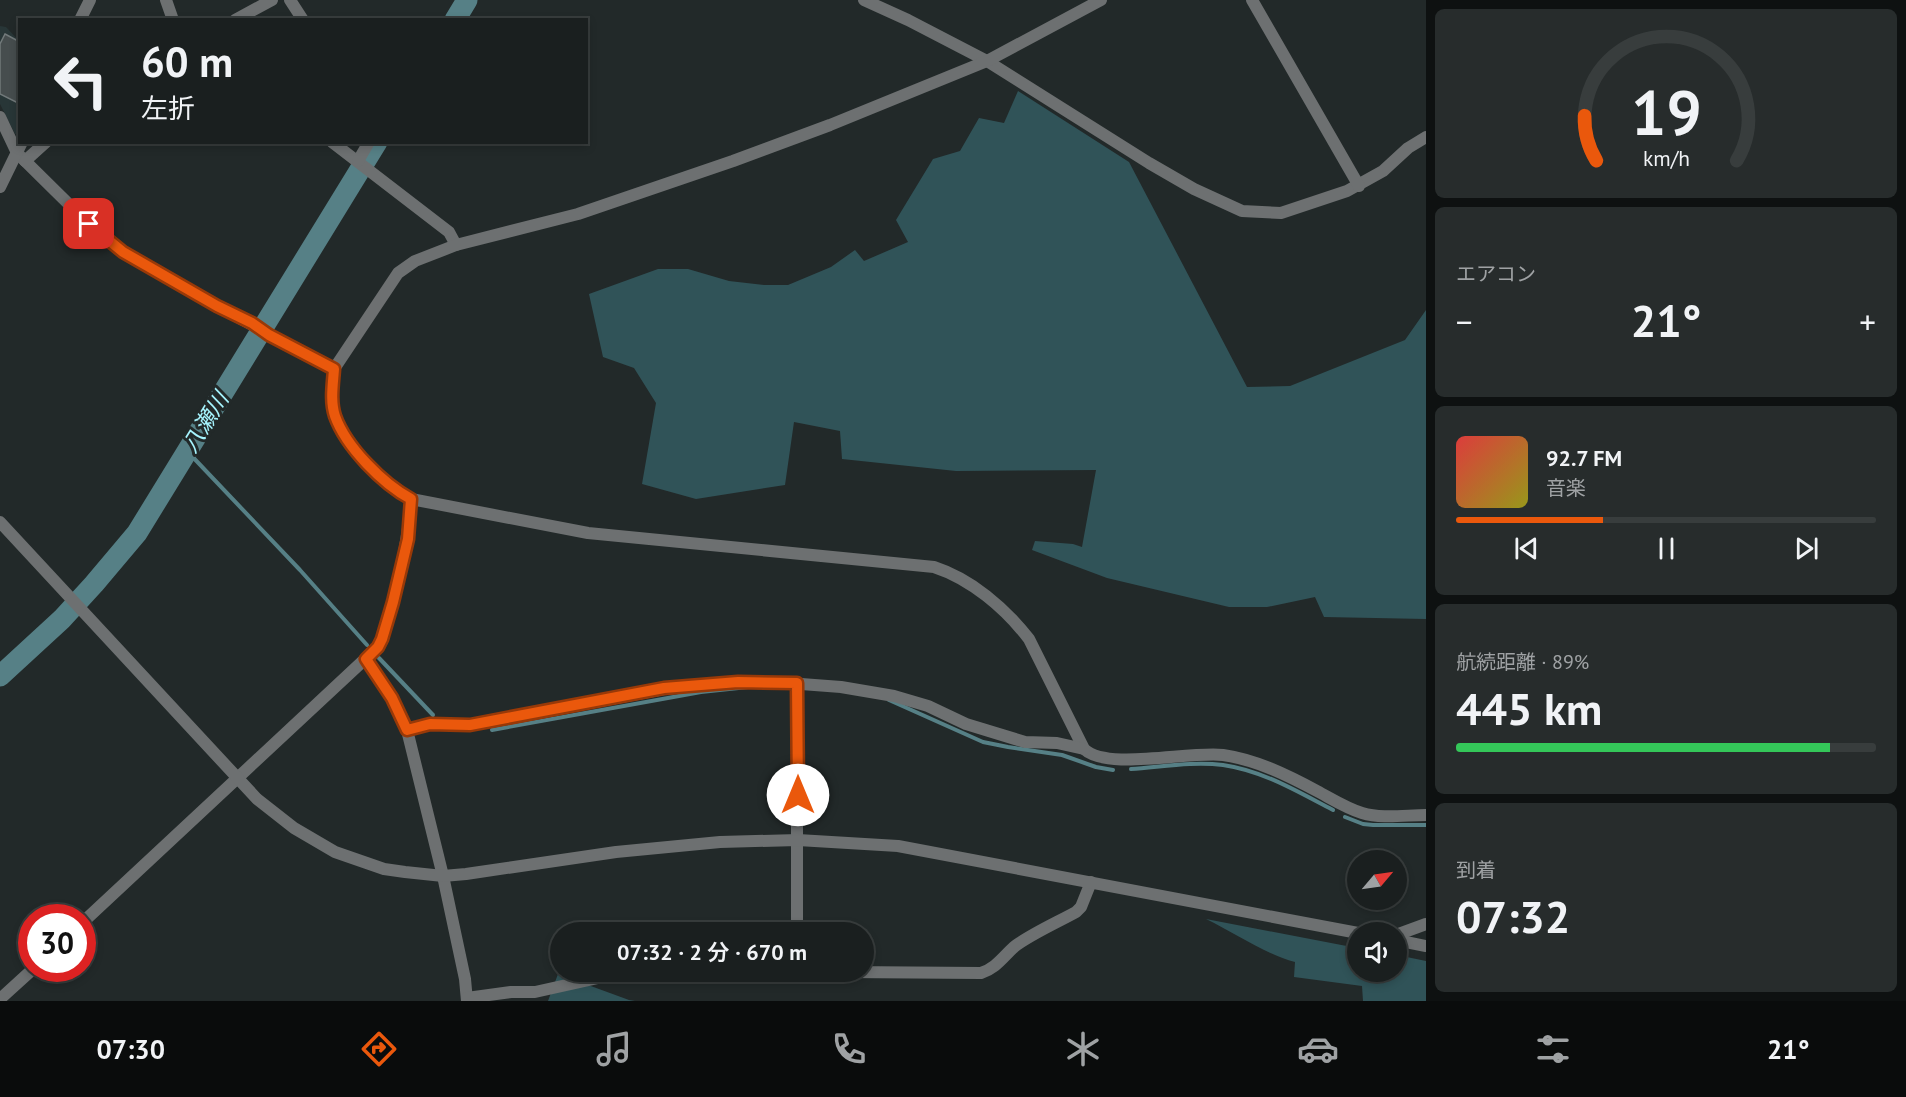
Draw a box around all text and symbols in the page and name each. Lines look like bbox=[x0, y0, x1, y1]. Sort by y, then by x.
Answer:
text: 60 m bbox=[141, 34, 233, 89]
icon: left bbox=[42, 42, 120, 120]
text: 19 bbox=[1631, 71, 1701, 152]
text: 左折 bbox=[141, 91, 195, 125]
text: km/h bbox=[1642, 144, 1689, 172]
pin bbox=[63, 198, 114, 249]
icon: arrive bbox=[72, 207, 105, 240]
text: エアコン bbox=[1456, 261, 1536, 287]
text: 21° bbox=[1631, 291, 1701, 349]
text: − bbox=[1456, 300, 1473, 343]
text: + bbox=[1859, 300, 1876, 343]
water label: 八瀬川 bbox=[176, 385, 235, 457]
text: 92.7 FM bbox=[1546, 444, 1622, 472]
text: 音楽 bbox=[1546, 475, 1586, 501]
icon: previous bbox=[1510, 532, 1543, 565]
icon: pause bbox=[1650, 532, 1683, 565]
icon: next bbox=[1790, 532, 1823, 565]
text: 航続距離 · 89% bbox=[1456, 649, 1589, 675]
text: 445 km bbox=[1456, 679, 1602, 737]
position arrow bbox=[766, 763, 830, 827]
north arrow bbox=[1347, 850, 1407, 910]
map controls bbox=[1347, 850, 1407, 982]
text: 到着 bbox=[1456, 857, 1496, 883]
text: 07:32 bbox=[1456, 887, 1570, 945]
speed limit sign: 30 bbox=[18, 904, 96, 982]
button: sound bbox=[1347, 922, 1407, 982]
text: 07:32 · 2 分 · 670 m bbox=[617, 938, 807, 966]
icon: directions bbox=[358, 1028, 400, 1070]
icon: music bbox=[593, 1028, 635, 1070]
icon: phone bbox=[828, 1028, 870, 1070]
icon: climate bbox=[1062, 1028, 1104, 1070]
icon: car bbox=[1297, 1028, 1339, 1070]
icon: filters bbox=[1532, 1028, 1574, 1070]
text: 07:30 bbox=[96, 1032, 165, 1066]
text: 21° bbox=[1767, 1032, 1809, 1066]

